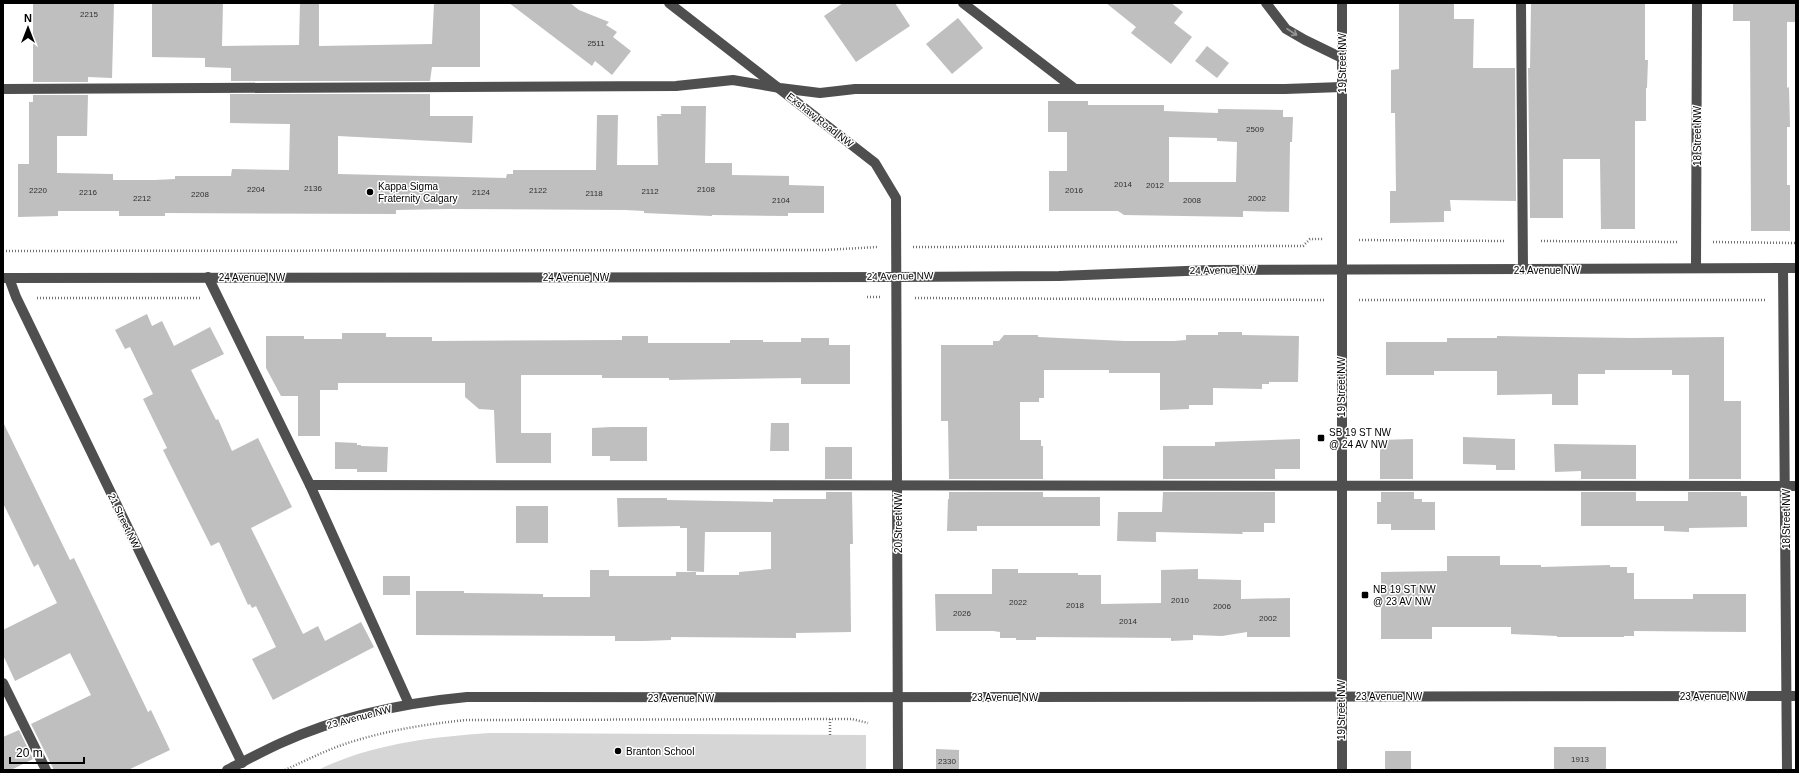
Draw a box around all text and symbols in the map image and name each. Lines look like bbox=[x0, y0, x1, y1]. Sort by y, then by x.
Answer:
north arrow bbox=[8, 8, 48, 48]
house number: 2215 bbox=[80, 10, 98, 19]
text: N bbox=[24, 12, 32, 24]
one-way arrow bbox=[1286, 28, 1297, 36]
street label: 19 Street NW bbox=[1337, 32, 1348, 93]
house number: 2511 bbox=[587, 39, 605, 48]
street label: Exshaw Road NW bbox=[785, 91, 856, 150]
street label: 18 Street NW bbox=[1692, 105, 1703, 166]
house number: 2509 bbox=[1246, 125, 1264, 134]
house number: 2014 bbox=[1114, 180, 1132, 189]
place label: Kappa Sigma Fraternity Calgary bbox=[378, 181, 457, 204]
house number: 2012 bbox=[1146, 181, 1164, 190]
house number: 2136 bbox=[304, 184, 322, 193]
house number: 2204 bbox=[247, 185, 265, 194]
house number: 2108 bbox=[697, 185, 715, 194]
house number: 2220 bbox=[29, 186, 47, 195]
house number: 2122 bbox=[529, 186, 547, 195]
house number: 2016 bbox=[1065, 186, 1083, 195]
marker: Kappa Sigma Fraternity Calgary bbox=[365, 187, 375, 197]
house number: 2112 bbox=[641, 187, 659, 196]
house number: 2216 bbox=[79, 188, 97, 197]
house number: 2124 bbox=[472, 188, 490, 197]
house number: 2118 bbox=[585, 189, 603, 198]
house number: 2208 bbox=[191, 190, 209, 199]
house number: 2212 bbox=[133, 194, 151, 203]
house number: 2002 bbox=[1248, 194, 1266, 203]
house number: 2104 bbox=[772, 196, 790, 205]
house number: 2008 bbox=[1183, 196, 1201, 205]
street label: 24 Avenue NW bbox=[1190, 264, 1257, 276]
street label: 24 Avenue NW bbox=[1514, 265, 1581, 276]
street label: 24 Avenue NW bbox=[867, 270, 934, 282]
street label: 24 Avenue NW bbox=[219, 272, 286, 283]
street label: 24 Avenue NW bbox=[543, 272, 610, 283]
street label: 19 Street NW bbox=[1336, 356, 1347, 417]
place label: SB 19 ST NW @ 24 AV NW bbox=[1329, 427, 1392, 450]
marker: SB 19 ST NW @ 24 AV NW bbox=[1316, 433, 1326, 443]
street label: 18 Street NW bbox=[1781, 488, 1792, 549]
street label: 21 Street NW bbox=[106, 492, 142, 551]
street label: 20 Street NW bbox=[893, 492, 904, 553]
place label: NB 19 ST NW @ 23 AV NW bbox=[1373, 584, 1436, 607]
marker: NB 19 ST NW @ 23 AV NW bbox=[1360, 590, 1370, 600]
house number: 2010 bbox=[1171, 596, 1189, 605]
house number: 2022 bbox=[1009, 598, 1027, 607]
house number: 2018 bbox=[1066, 601, 1084, 610]
house number: 2006 bbox=[1213, 602, 1231, 611]
house number: 2026 bbox=[953, 609, 971, 618]
house number: 2002 bbox=[1259, 614, 1277, 623]
house number: 2014 bbox=[1119, 617, 1137, 626]
street label: 19 Street NW bbox=[1336, 679, 1347, 740]
street label: 23 Avenue NW bbox=[1356, 691, 1423, 702]
street label: 23 Avenue NW bbox=[1680, 691, 1747, 702]
street label: 23 Avenue NW bbox=[972, 692, 1039, 703]
street label: 23 Avenue NW bbox=[648, 693, 715, 704]
street label: 23 Avenue NW bbox=[325, 703, 393, 731]
scale bar bbox=[10, 739, 84, 765]
text: 20 m bbox=[16, 746, 43, 760]
marker: Branton School bbox=[613, 746, 623, 756]
place label: Branton School bbox=[626, 746, 694, 757]
house number: 1913 bbox=[1571, 755, 1589, 764]
house number: 2330 bbox=[938, 757, 956, 766]

